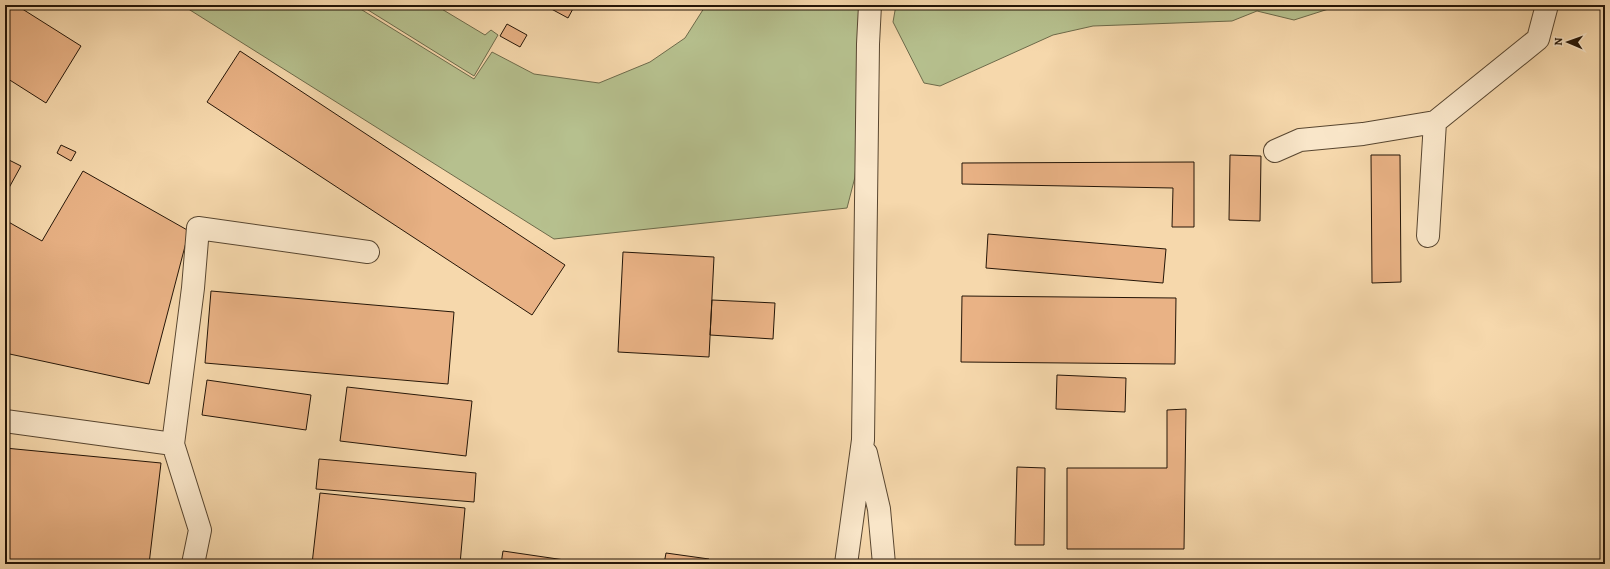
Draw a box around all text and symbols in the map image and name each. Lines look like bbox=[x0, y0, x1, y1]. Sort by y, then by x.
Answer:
north arrow bbox=[1548, 22, 1588, 62]
text: N bbox=[1551, 37, 1566, 46]

